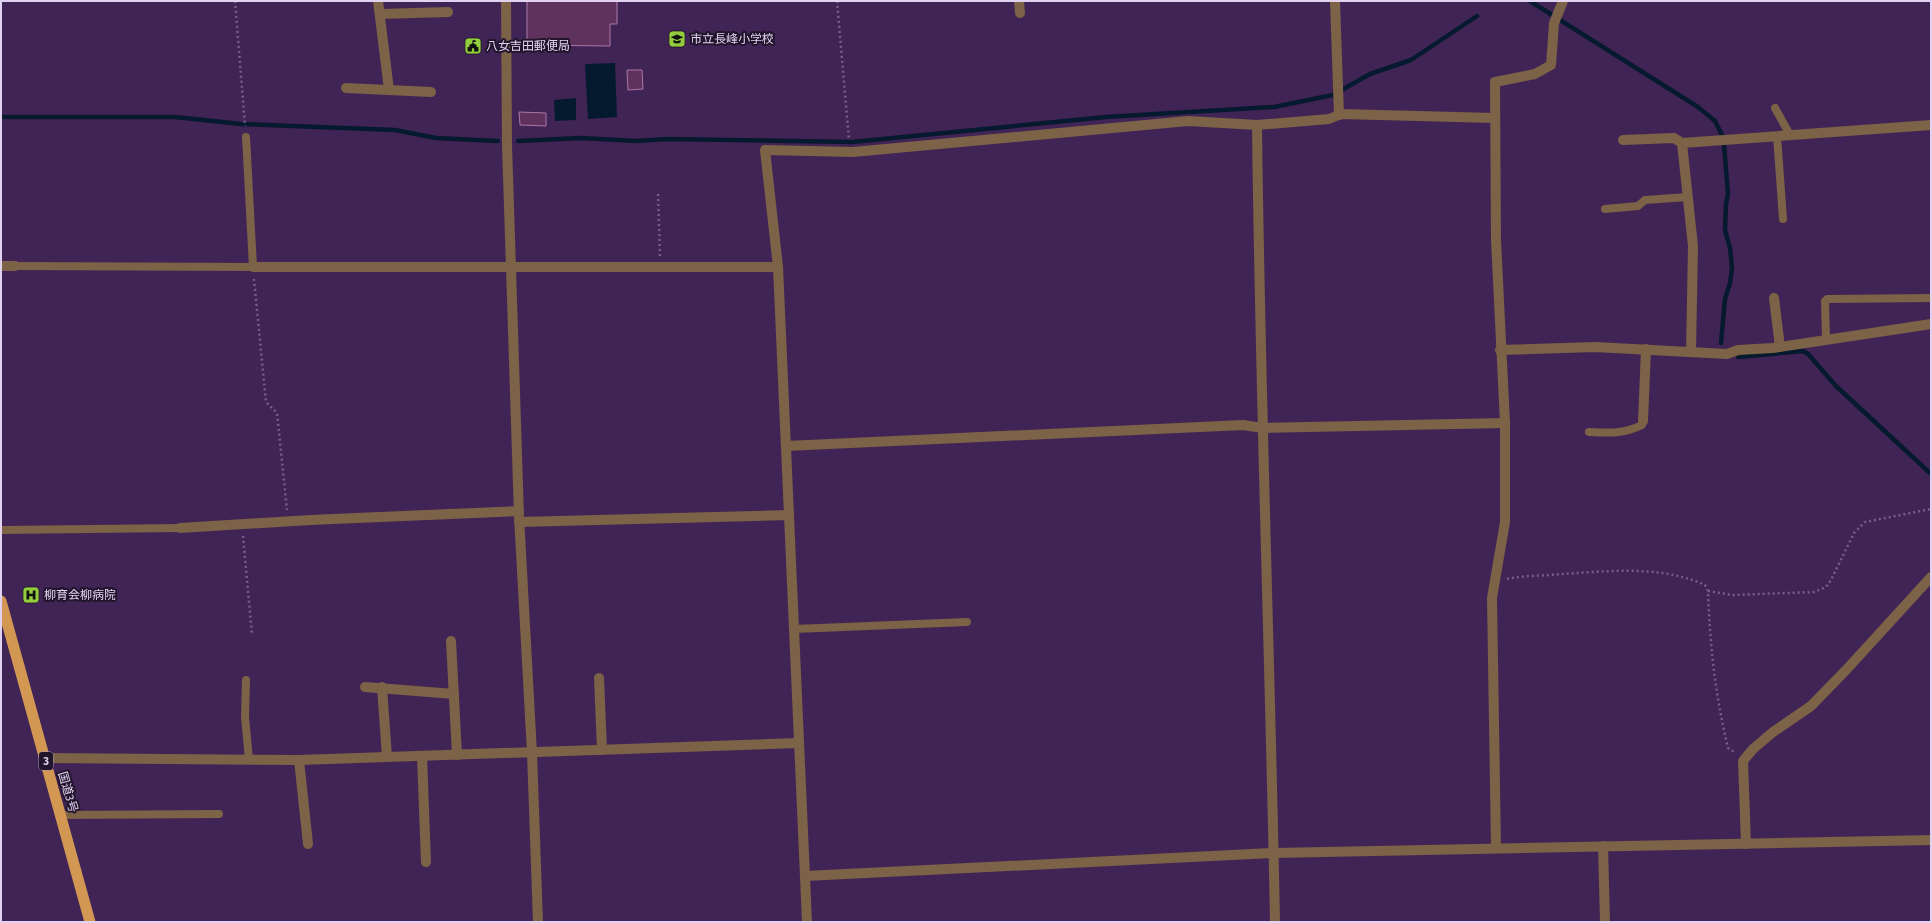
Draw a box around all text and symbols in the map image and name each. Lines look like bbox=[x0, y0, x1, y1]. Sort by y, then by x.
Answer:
school or university icon: 市立長峰小学校 bbox=[667, 29, 687, 49]
place label: 市立長峰小学校 bbox=[690, 32, 774, 46]
public building icon: 八女吉田郵便局 bbox=[463, 36, 483, 56]
place label: 八女吉田郵便局 bbox=[486, 39, 570, 53]
hospital icon: 柳育会柳病院 bbox=[21, 585, 41, 605]
place label: 柳育会柳病院 bbox=[44, 588, 116, 602]
road number: 3 bbox=[39, 752, 53, 770]
street label: 国道3号 bbox=[55, 770, 81, 814]

